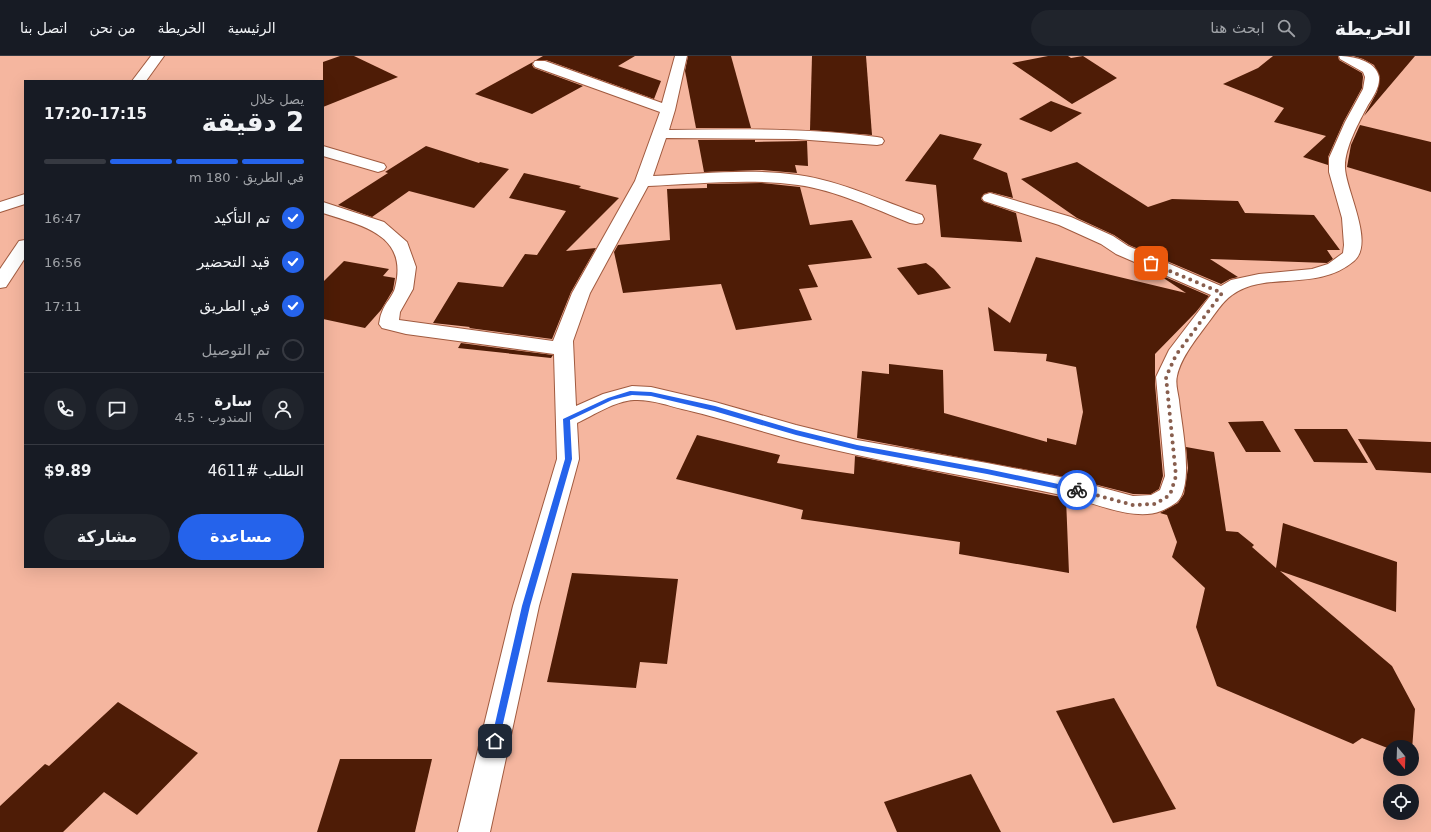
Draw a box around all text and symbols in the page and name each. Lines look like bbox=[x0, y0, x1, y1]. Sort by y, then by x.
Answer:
search box bbox=[1031, 10, 1311, 46]
icon: search bbox=[1275, 17, 1297, 39]
text: الخريطة bbox=[1335, 17, 1411, 39]
text: ابحث هنا bbox=[1210, 19, 1265, 37]
text: اتصل بنا bbox=[20, 20, 67, 36]
text: من نحن bbox=[89, 20, 136, 36]
text: الخريطة bbox=[158, 20, 205, 36]
text: الرئيسية bbox=[227, 20, 276, 36]
text: يصل خلال bbox=[250, 92, 304, 107]
text: 17:15–17:20 bbox=[44, 105, 147, 123]
text: 2 دقيقة bbox=[201, 107, 304, 137]
text: في الطريق · 180 m bbox=[189, 170, 304, 185]
icon: check bbox=[282, 207, 304, 229]
text: تم التأكيد bbox=[214, 209, 270, 227]
text: 16:47 bbox=[44, 211, 81, 226]
pin bbox=[1134, 246, 1168, 280]
icon: check bbox=[282, 251, 304, 273]
icon: bag bbox=[1140, 252, 1162, 274]
text: قيد التحضير bbox=[197, 253, 270, 271]
text: 16:56 bbox=[44, 255, 81, 270]
icon: check bbox=[282, 295, 304, 317]
text: في الطريق bbox=[200, 297, 270, 315]
text: 17:11 bbox=[44, 299, 81, 314]
text: تم التوصيل bbox=[201, 341, 270, 359]
button: phone bbox=[44, 388, 86, 430]
button: chat bbox=[96, 388, 138, 430]
button: person bbox=[262, 388, 304, 430]
text: سارة bbox=[214, 392, 252, 410]
text: المندوب · 4.5 bbox=[175, 410, 252, 425]
text: $9.89 bbox=[44, 462, 91, 480]
text: الطلب #4611 bbox=[208, 462, 304, 480]
courier bbox=[1057, 470, 1097, 510]
icon: bike bbox=[1066, 479, 1088, 501]
button: مشاركة bbox=[44, 514, 170, 560]
button: مساعدة bbox=[178, 514, 304, 560]
pin bbox=[478, 724, 512, 758]
icon: home bbox=[484, 730, 506, 752]
north arrow bbox=[1383, 740, 1419, 776]
map controls bbox=[1383, 740, 1419, 820]
button: locate bbox=[1383, 784, 1419, 820]

